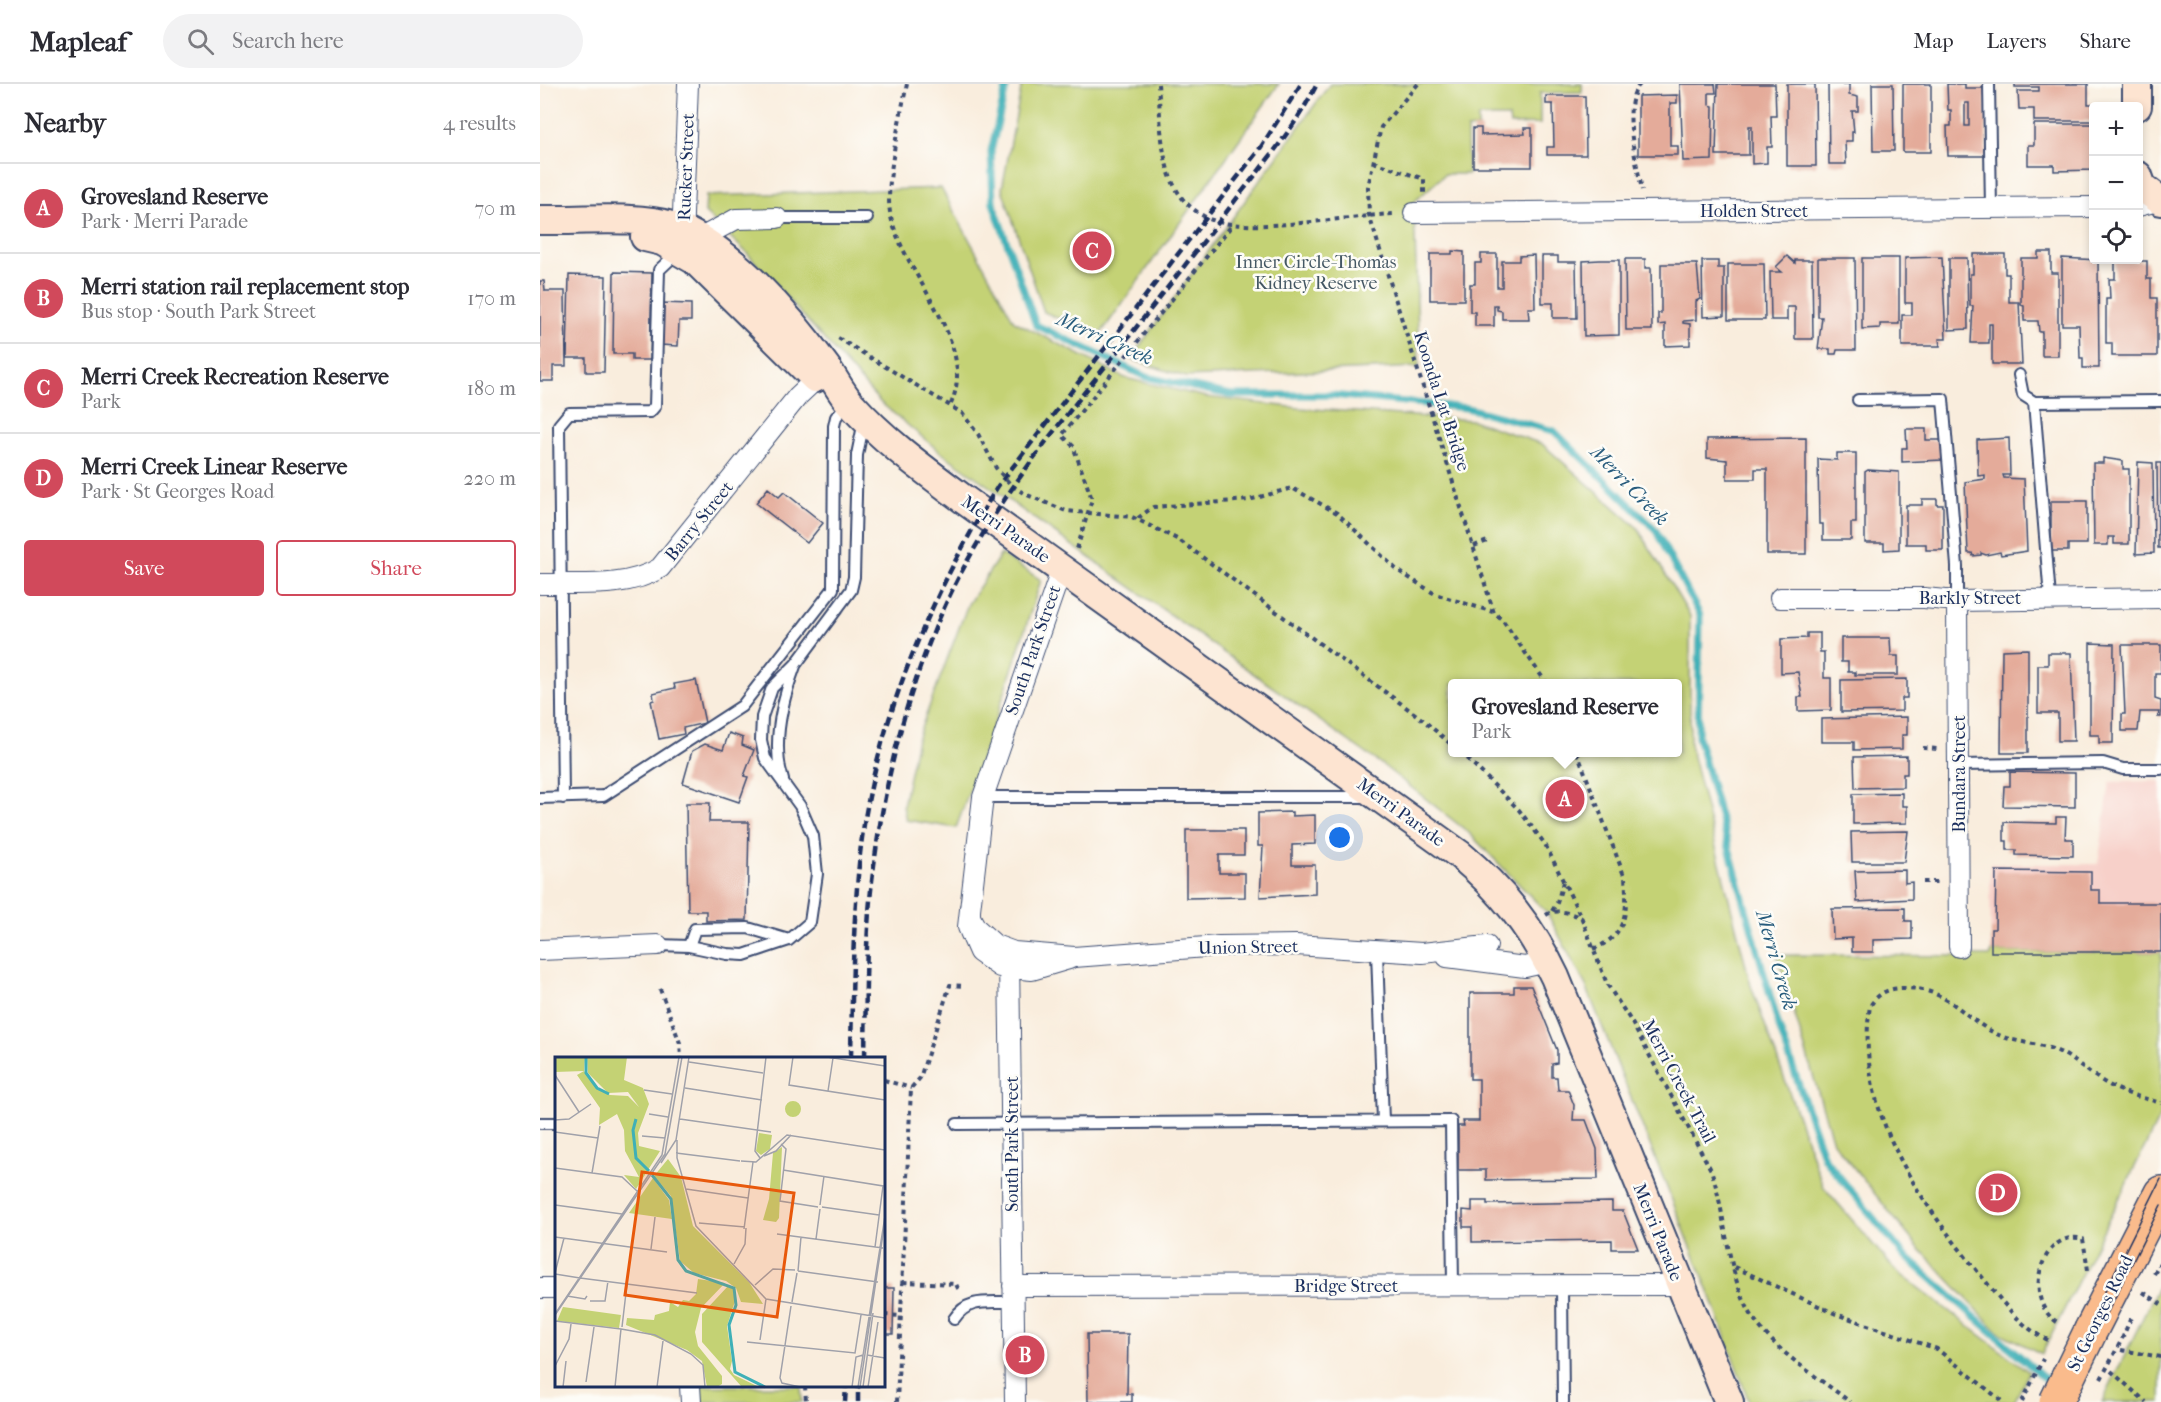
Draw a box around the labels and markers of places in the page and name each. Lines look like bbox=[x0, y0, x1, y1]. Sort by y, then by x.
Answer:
pin: C bbox=[1072, 228, 1112, 274]
pin: A bbox=[1546, 776, 1584, 822]
pin: D bbox=[1978, 1170, 2018, 1216]
pin: B bbox=[1006, 1332, 1044, 1378]

